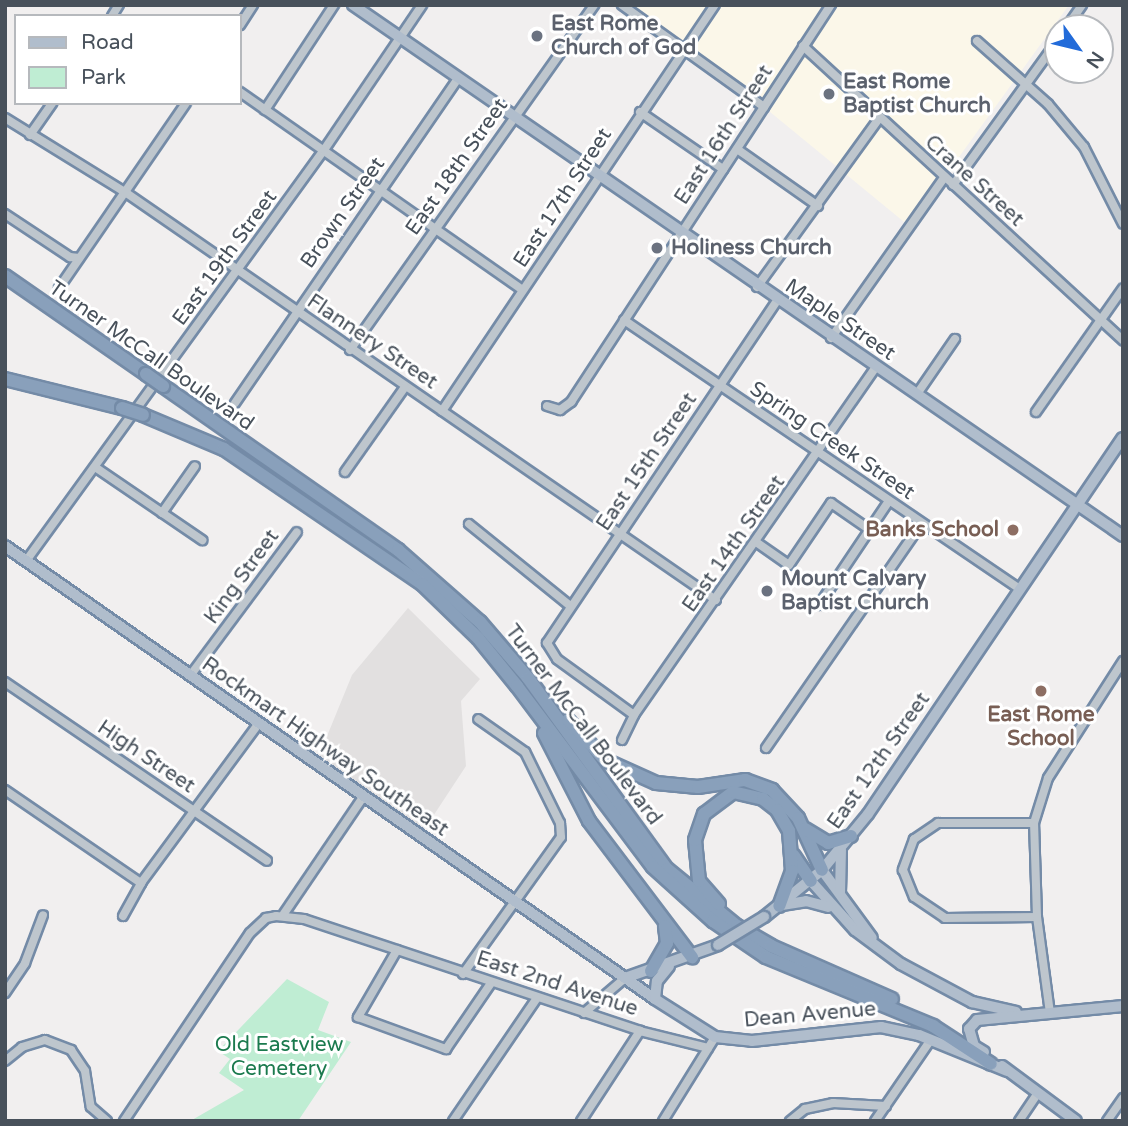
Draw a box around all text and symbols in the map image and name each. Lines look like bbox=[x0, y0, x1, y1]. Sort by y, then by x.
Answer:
place label: East Rome Church of God bbox=[551, 11, 696, 61]
legend bbox=[14, 14, 242, 105]
north arrow bbox=[1044, 14, 1114, 84]
marker: East Rome Church of God bbox=[529, 28, 545, 44]
text: Road bbox=[81, 30, 134, 55]
text: N bbox=[1081, 47, 1108, 72]
street label: East 16th Street bbox=[670, 61, 778, 209]
text: Park bbox=[81, 65, 126, 90]
place label: East Rome Baptist Church bbox=[843, 69, 991, 119]
marker: East Rome Baptist Church bbox=[821, 86, 837, 102]
street label: East 18th Street bbox=[400, 94, 514, 240]
street label: East 17th Street bbox=[509, 124, 617, 272]
street label: Crane Street bbox=[919, 130, 1029, 232]
street label: Brown Street bbox=[295, 153, 391, 273]
street label: East 19th Street bbox=[167, 185, 283, 331]
place label: Holiness Church bbox=[671, 235, 832, 261]
marker: Holiness Church bbox=[649, 240, 665, 256]
street label: Maple Street bbox=[780, 274, 900, 366]
street label: Turner McCall Boulevard bbox=[44, 276, 258, 436]
street label: Flannery Street bbox=[302, 289, 442, 395]
street label: Spring Creek Street bbox=[745, 376, 919, 506]
street label: East 15th Street bbox=[591, 388, 703, 536]
street label: East 14th Street bbox=[677, 471, 791, 617]
place label: Banks School bbox=[865, 517, 999, 543]
marker: Banks School bbox=[1005, 522, 1021, 538]
street label: King Street bbox=[199, 525, 285, 629]
place label: Mount Calvary Baptist Church bbox=[781, 566, 929, 616]
marker: Mount Calvary Baptist Church bbox=[759, 583, 775, 599]
street label: Turner McCall Boulevard bbox=[499, 620, 667, 830]
street label: Rockmart Highway Southeast bbox=[197, 652, 453, 842]
marker: East Rome School bbox=[1033, 683, 1049, 699]
street label: East 12th Street bbox=[822, 688, 936, 834]
place label: East Rome School bbox=[987, 702, 1095, 752]
street label: High Street bbox=[92, 715, 200, 799]
street label: East 2nd Avenue bbox=[473, 946, 641, 1022]
street label: Dean Avenue bbox=[743, 997, 877, 1033]
park label: Old Eastview Cemetery bbox=[215, 1032, 343, 1082]

